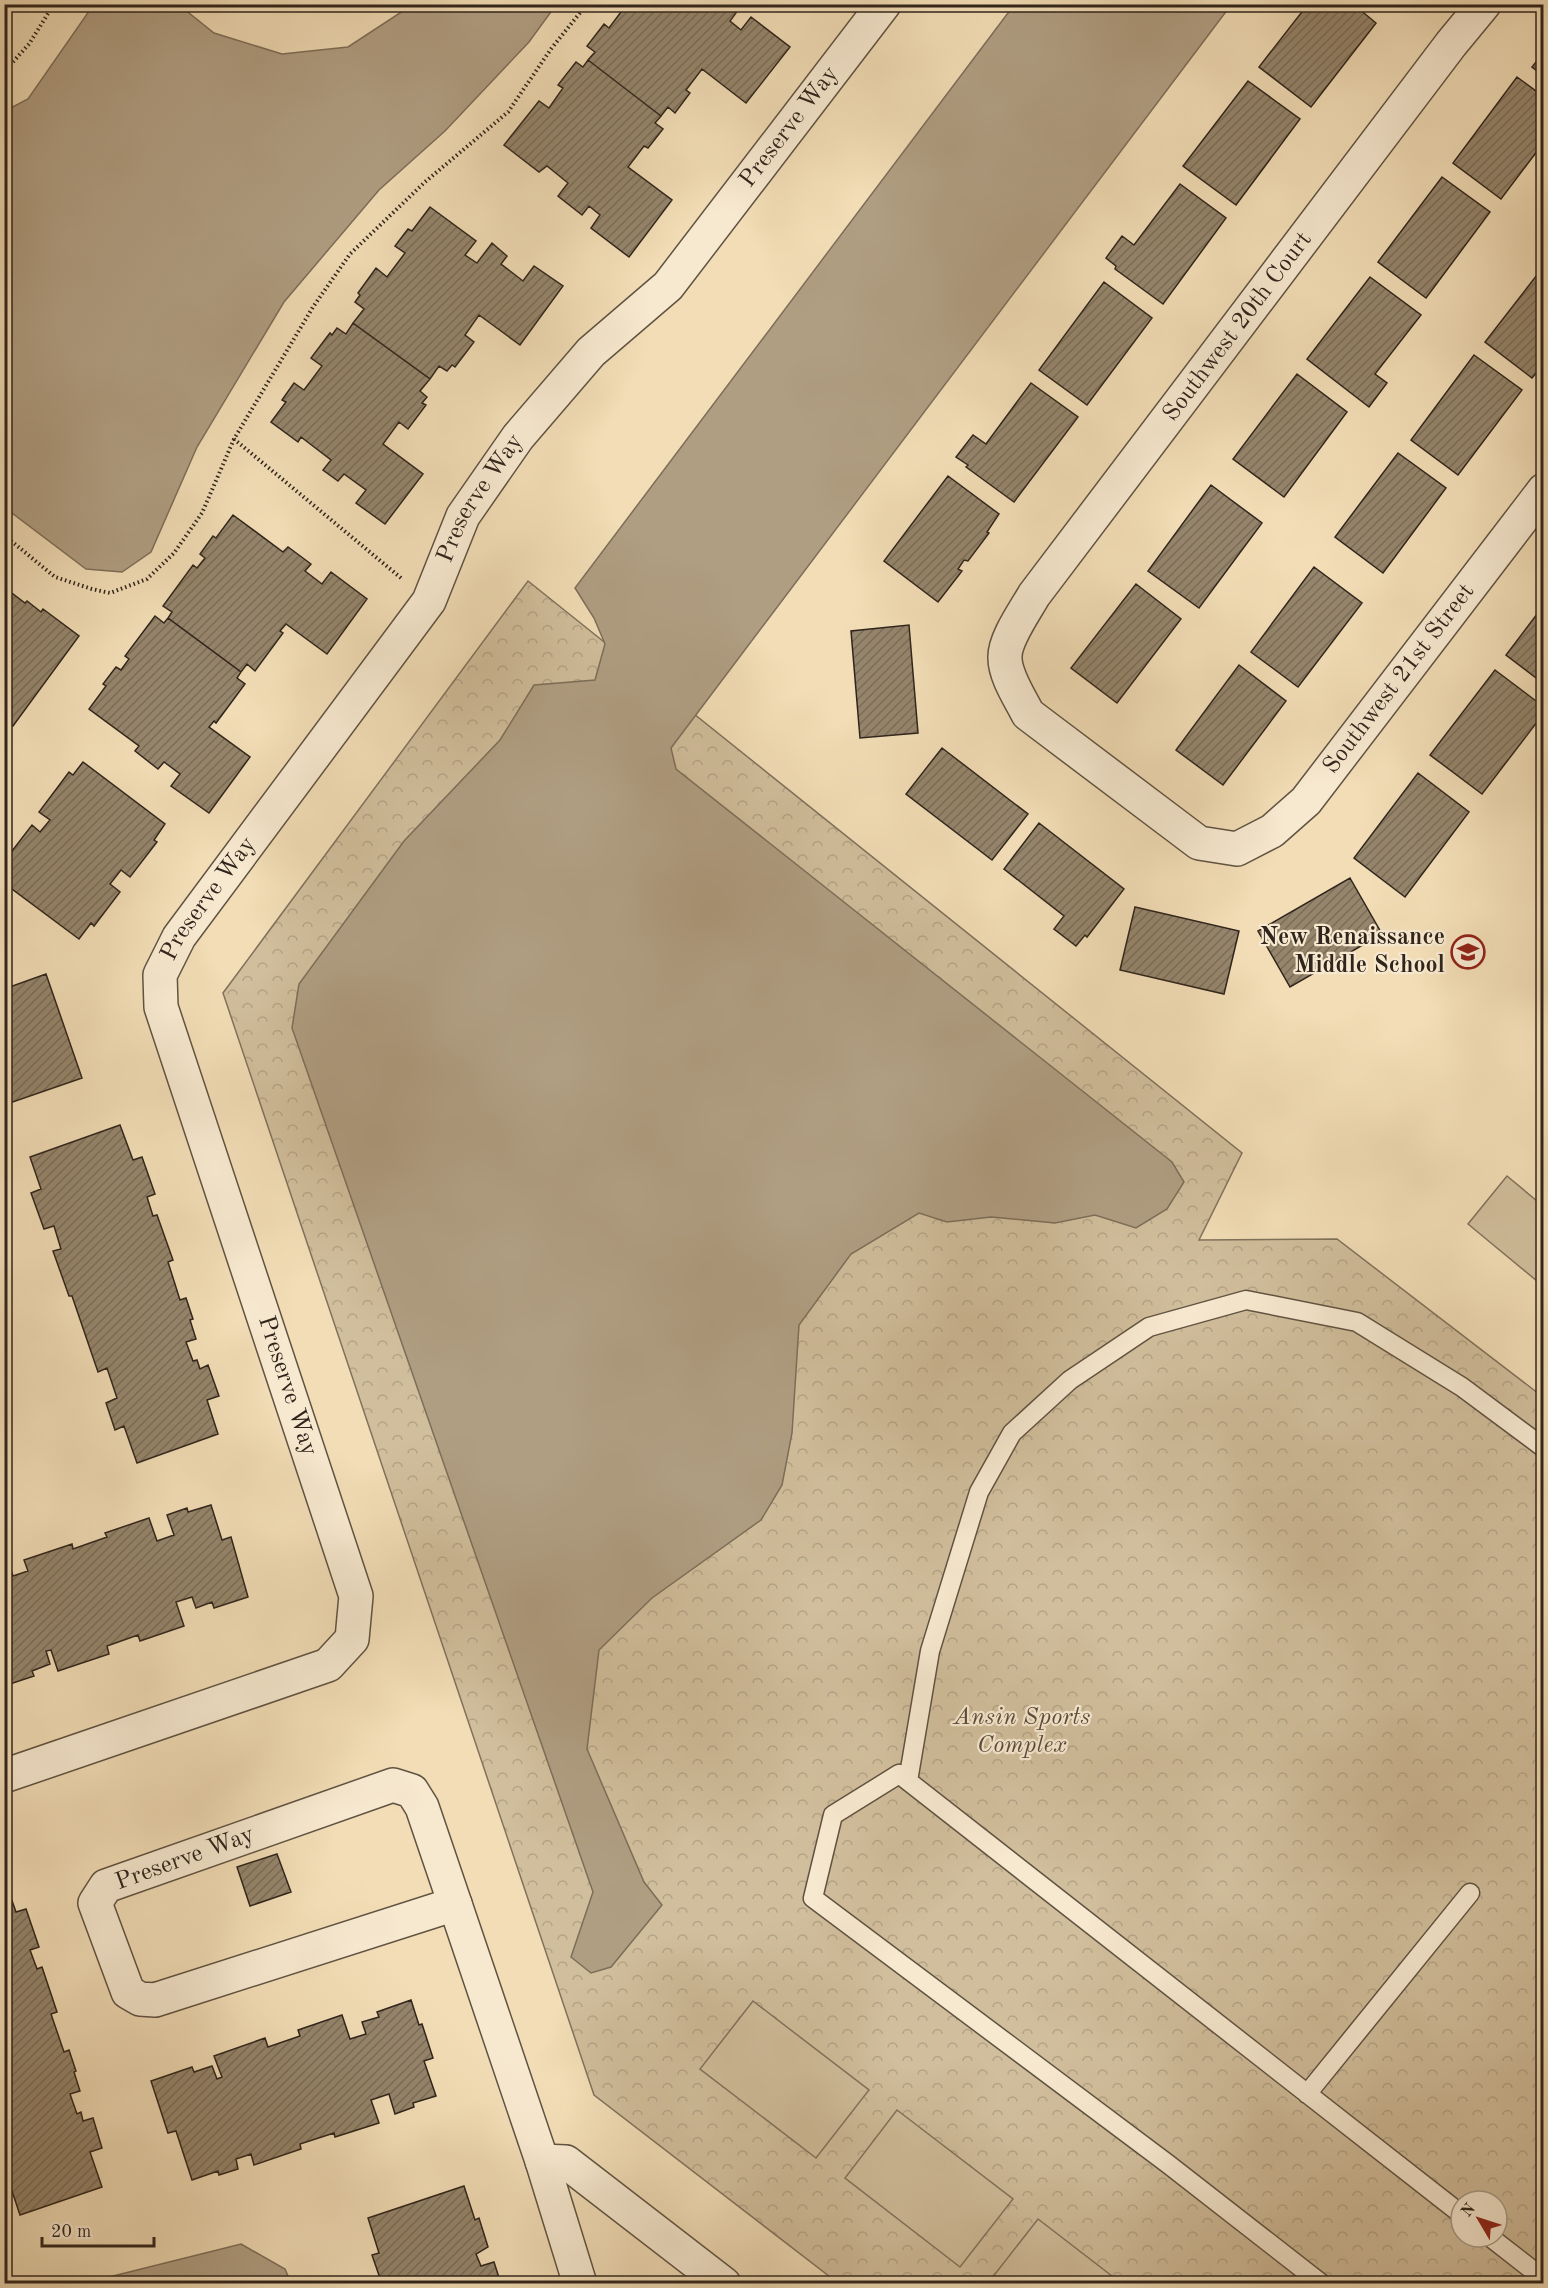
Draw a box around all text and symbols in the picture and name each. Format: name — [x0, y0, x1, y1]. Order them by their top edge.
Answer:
street label: Preserve Way — [736, 62, 844, 192]
street label: Southwest 20th Court — [1159, 228, 1317, 426]
street label: Preserve Way — [434, 430, 528, 566]
street label: Southwest 21st Street — [1319, 580, 1479, 779]
street label: Preserve Way — [157, 833, 261, 965]
place label: New Renaissance Middle School — [1260, 926, 1445, 978]
school or university icon: New Renaissance Middle School — [1450, 934, 1486, 970]
street label: Preserve Way — [253, 1313, 321, 1459]
park label: Ansin Sports Complex — [952, 1706, 1090, 1758]
street label: Preserve Way — [112, 1823, 258, 1895]
north arrow — [1449, 2189, 1509, 2249]
text: N — [1459, 2200, 1479, 2221]
scale bar — [42, 2210, 154, 2248]
text: 20 m — [51, 2223, 91, 2241]

